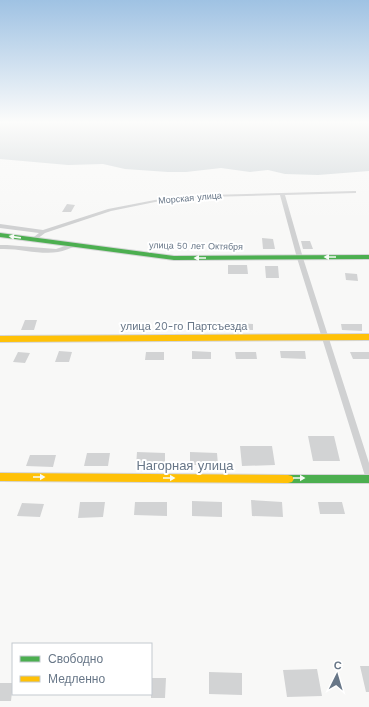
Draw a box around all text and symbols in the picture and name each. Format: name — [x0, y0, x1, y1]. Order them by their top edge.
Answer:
street label: Морская улица — [158, 190, 222, 206]
one-way arrow — [9, 234, 21, 240]
street label: улица 50 лет Октября — [149, 240, 243, 252]
one-way arrow — [323, 254, 336, 260]
one-way arrow — [193, 255, 206, 261]
street label: улица 20-го Партсъезда — [121, 320, 248, 333]
street label: Нагорная улица — [136, 458, 234, 473]
one-way arrow — [33, 474, 46, 480]
one-way arrow — [163, 475, 176, 481]
one-way arrow — [293, 475, 306, 481]
legend — [12, 643, 152, 695]
text: Свободно — [48, 652, 103, 666]
north arrow — [317, 655, 357, 695]
text: С — [333, 659, 342, 672]
text: Медленно — [48, 672, 105, 686]

